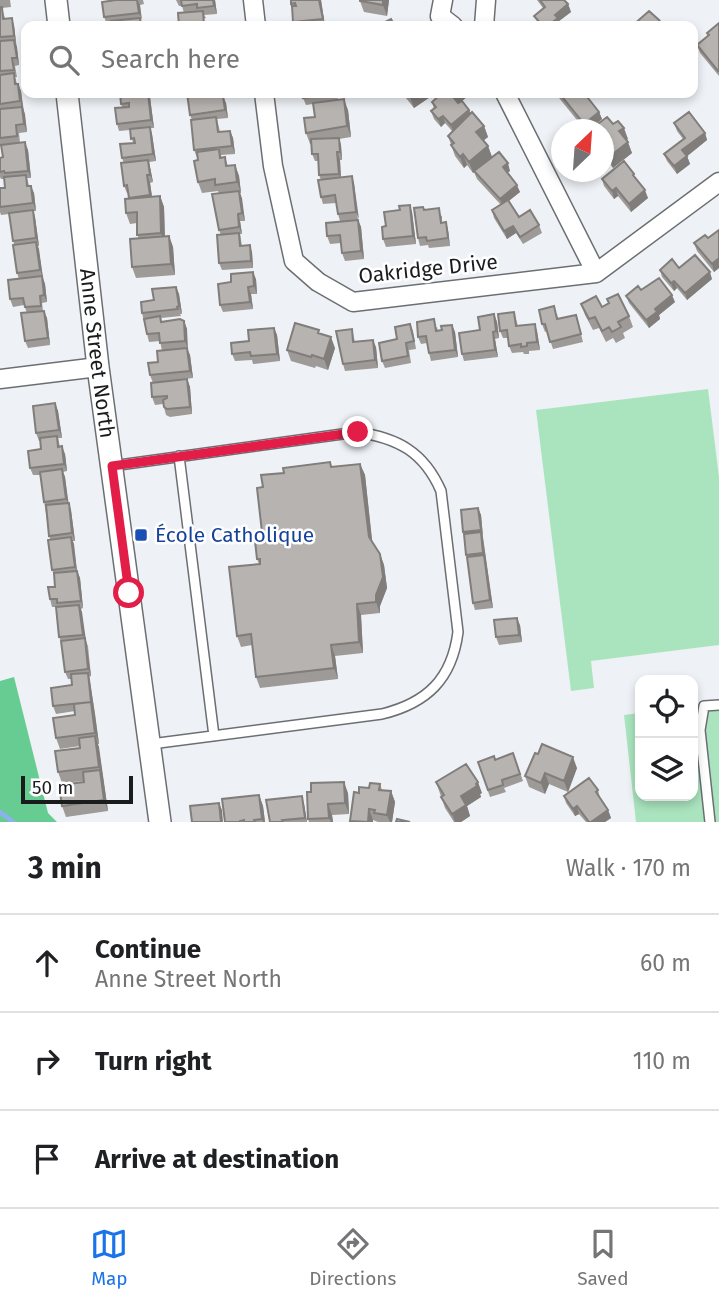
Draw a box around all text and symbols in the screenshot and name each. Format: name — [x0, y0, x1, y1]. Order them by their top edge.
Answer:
search box — [21, 21, 698, 98]
icon: search — [45, 41, 83, 79]
text: Search here — [101, 44, 240, 75]
north arrow — [551, 119, 614, 182]
street label: Oakridge Drive — [357, 249, 499, 289]
street label: Anne Street North — [74, 267, 121, 440]
route end — [342, 416, 373, 447]
place label: École Catholique — [155, 522, 314, 548]
marker: École Catholique — [133, 527, 149, 543]
route start — [113, 577, 144, 608]
map controls — [635, 675, 698, 801]
button: locate — [635, 675, 698, 738]
button: layers — [635, 738, 698, 801]
scale bar — [21, 773, 133, 805]
text: 50 m — [32, 776, 73, 799]
text: 3 min — [28, 850, 102, 886]
text: Walk · 170 m — [566, 854, 691, 882]
text: Continue — [95, 934, 201, 965]
icon: ahead — [28, 944, 66, 982]
text: 60 m — [640, 949, 691, 977]
text: Anne Street North — [95, 965, 282, 993]
icon: right — [28, 1042, 66, 1080]
text: Turn right — [95, 1046, 212, 1077]
text: 110 m — [633, 1047, 691, 1075]
icon: arrive — [28, 1140, 66, 1178]
text: Arrive at destination — [95, 1144, 339, 1175]
tab: Map — [90, 1225, 128, 1290]
tab: Directions — [309, 1225, 396, 1290]
tab: Saved — [577, 1225, 629, 1290]

